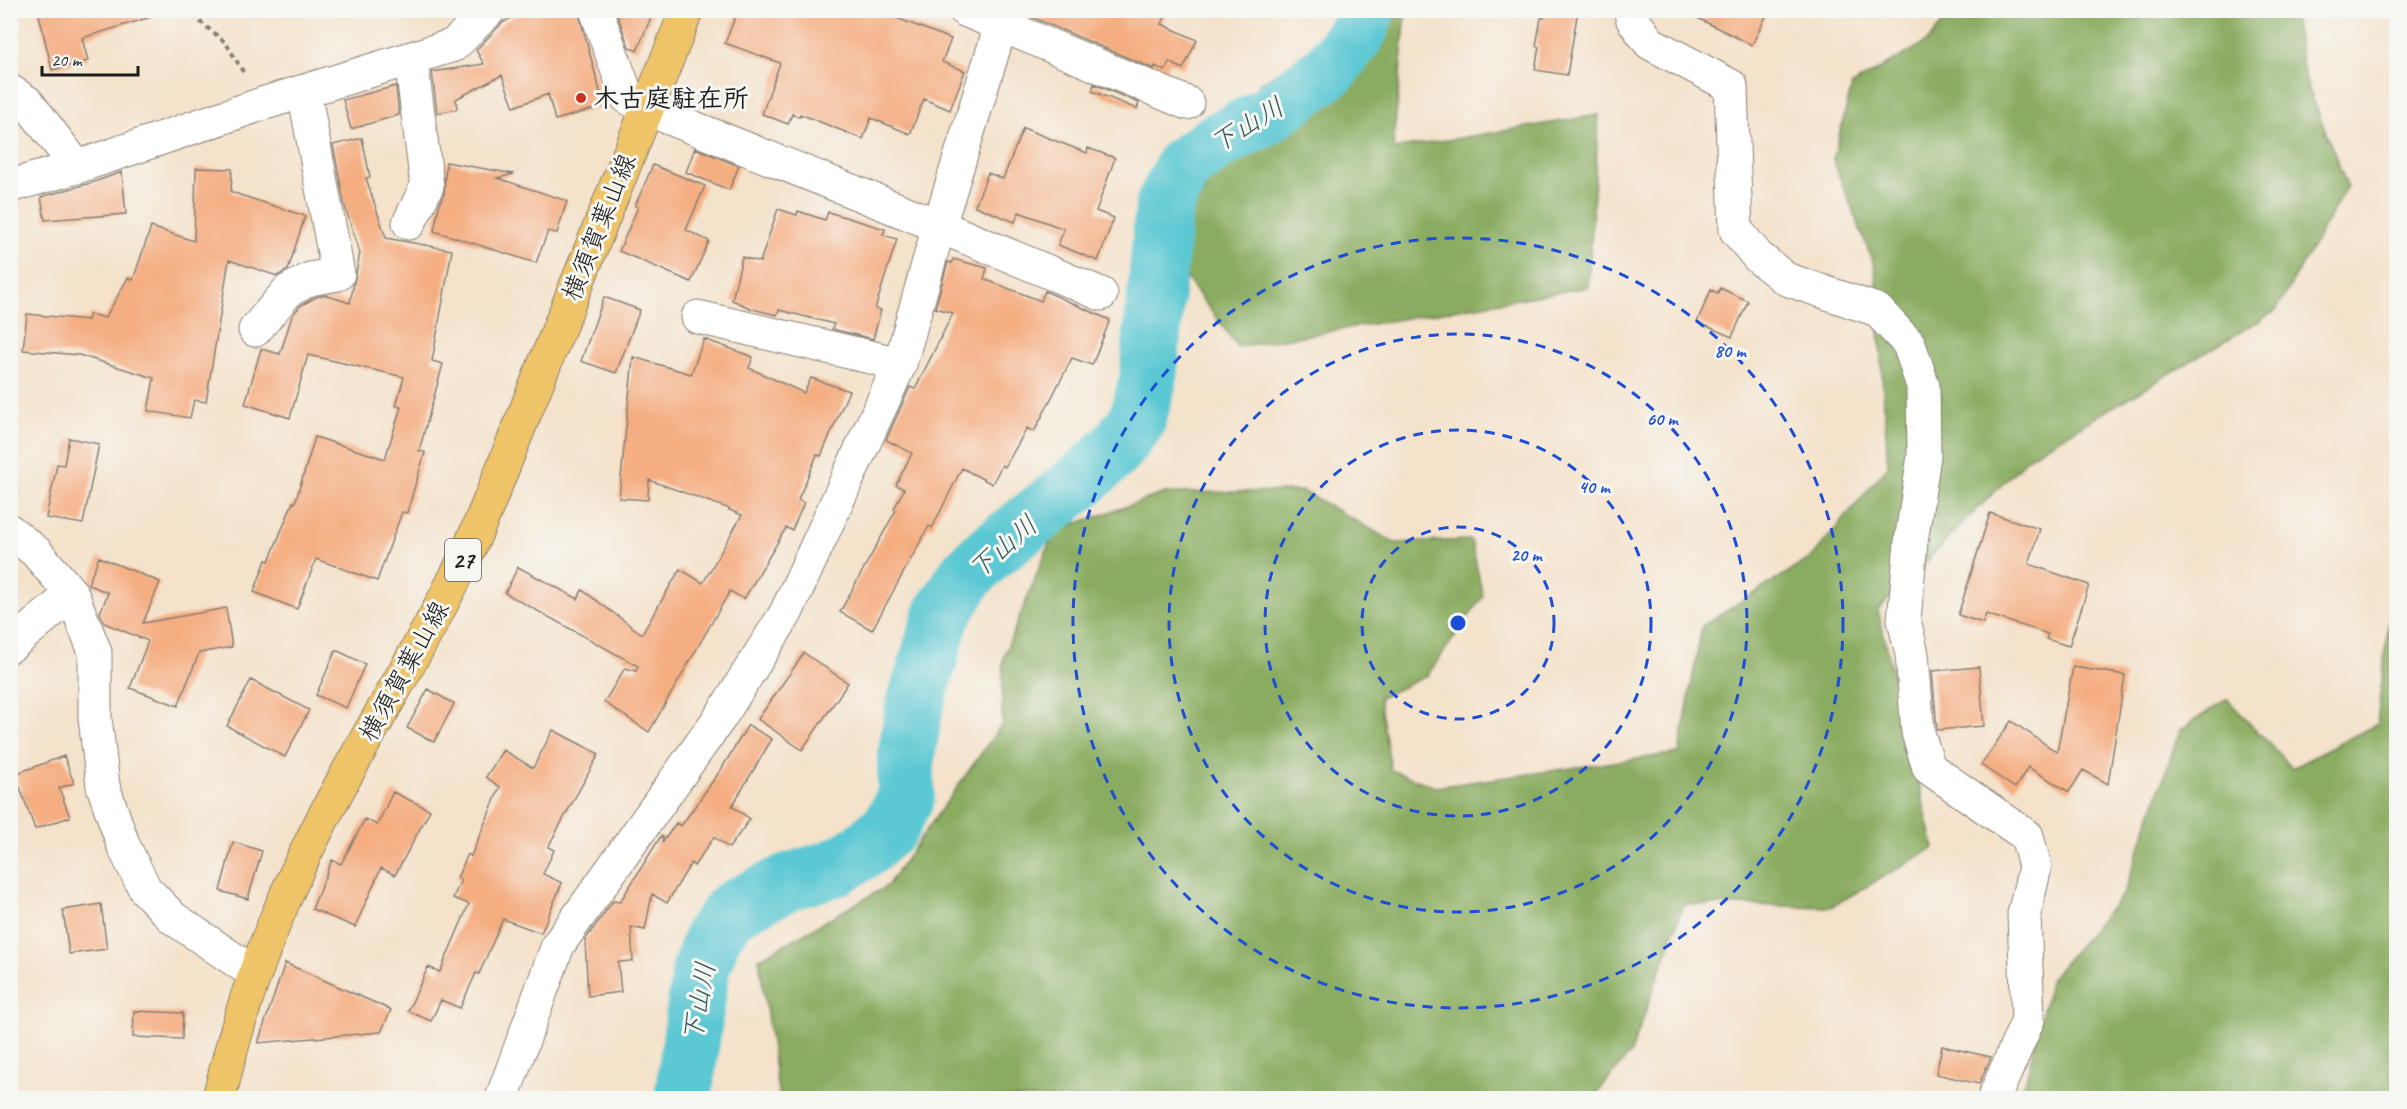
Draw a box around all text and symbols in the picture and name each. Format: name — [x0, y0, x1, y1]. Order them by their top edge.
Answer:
scale bar — [42, 39, 138, 77]
text: 20 m — [51, 49, 84, 71]
place label: 木古庭駐在所 — [593, 82, 749, 115]
water label: 下山川 — [1204, 90, 1290, 160]
marker: 木古庭駐在所 — [574, 91, 588, 105]
street label: 横須賀葉山線 — [554, 148, 644, 306]
text: 80 m — [1715, 340, 1747, 362]
text: 60 m — [1646, 408, 1679, 430]
text: 40 m — [1579, 476, 1611, 498]
water label: 下山川 — [961, 508, 1045, 586]
road number: 27 — [445, 539, 481, 581]
text: 20 m — [1511, 544, 1543, 566]
street label: 横須賀葉山線 — [352, 595, 456, 747]
centre of rings — [1448, 613, 1468, 633]
water label: 下山川 — [675, 959, 723, 1045]

